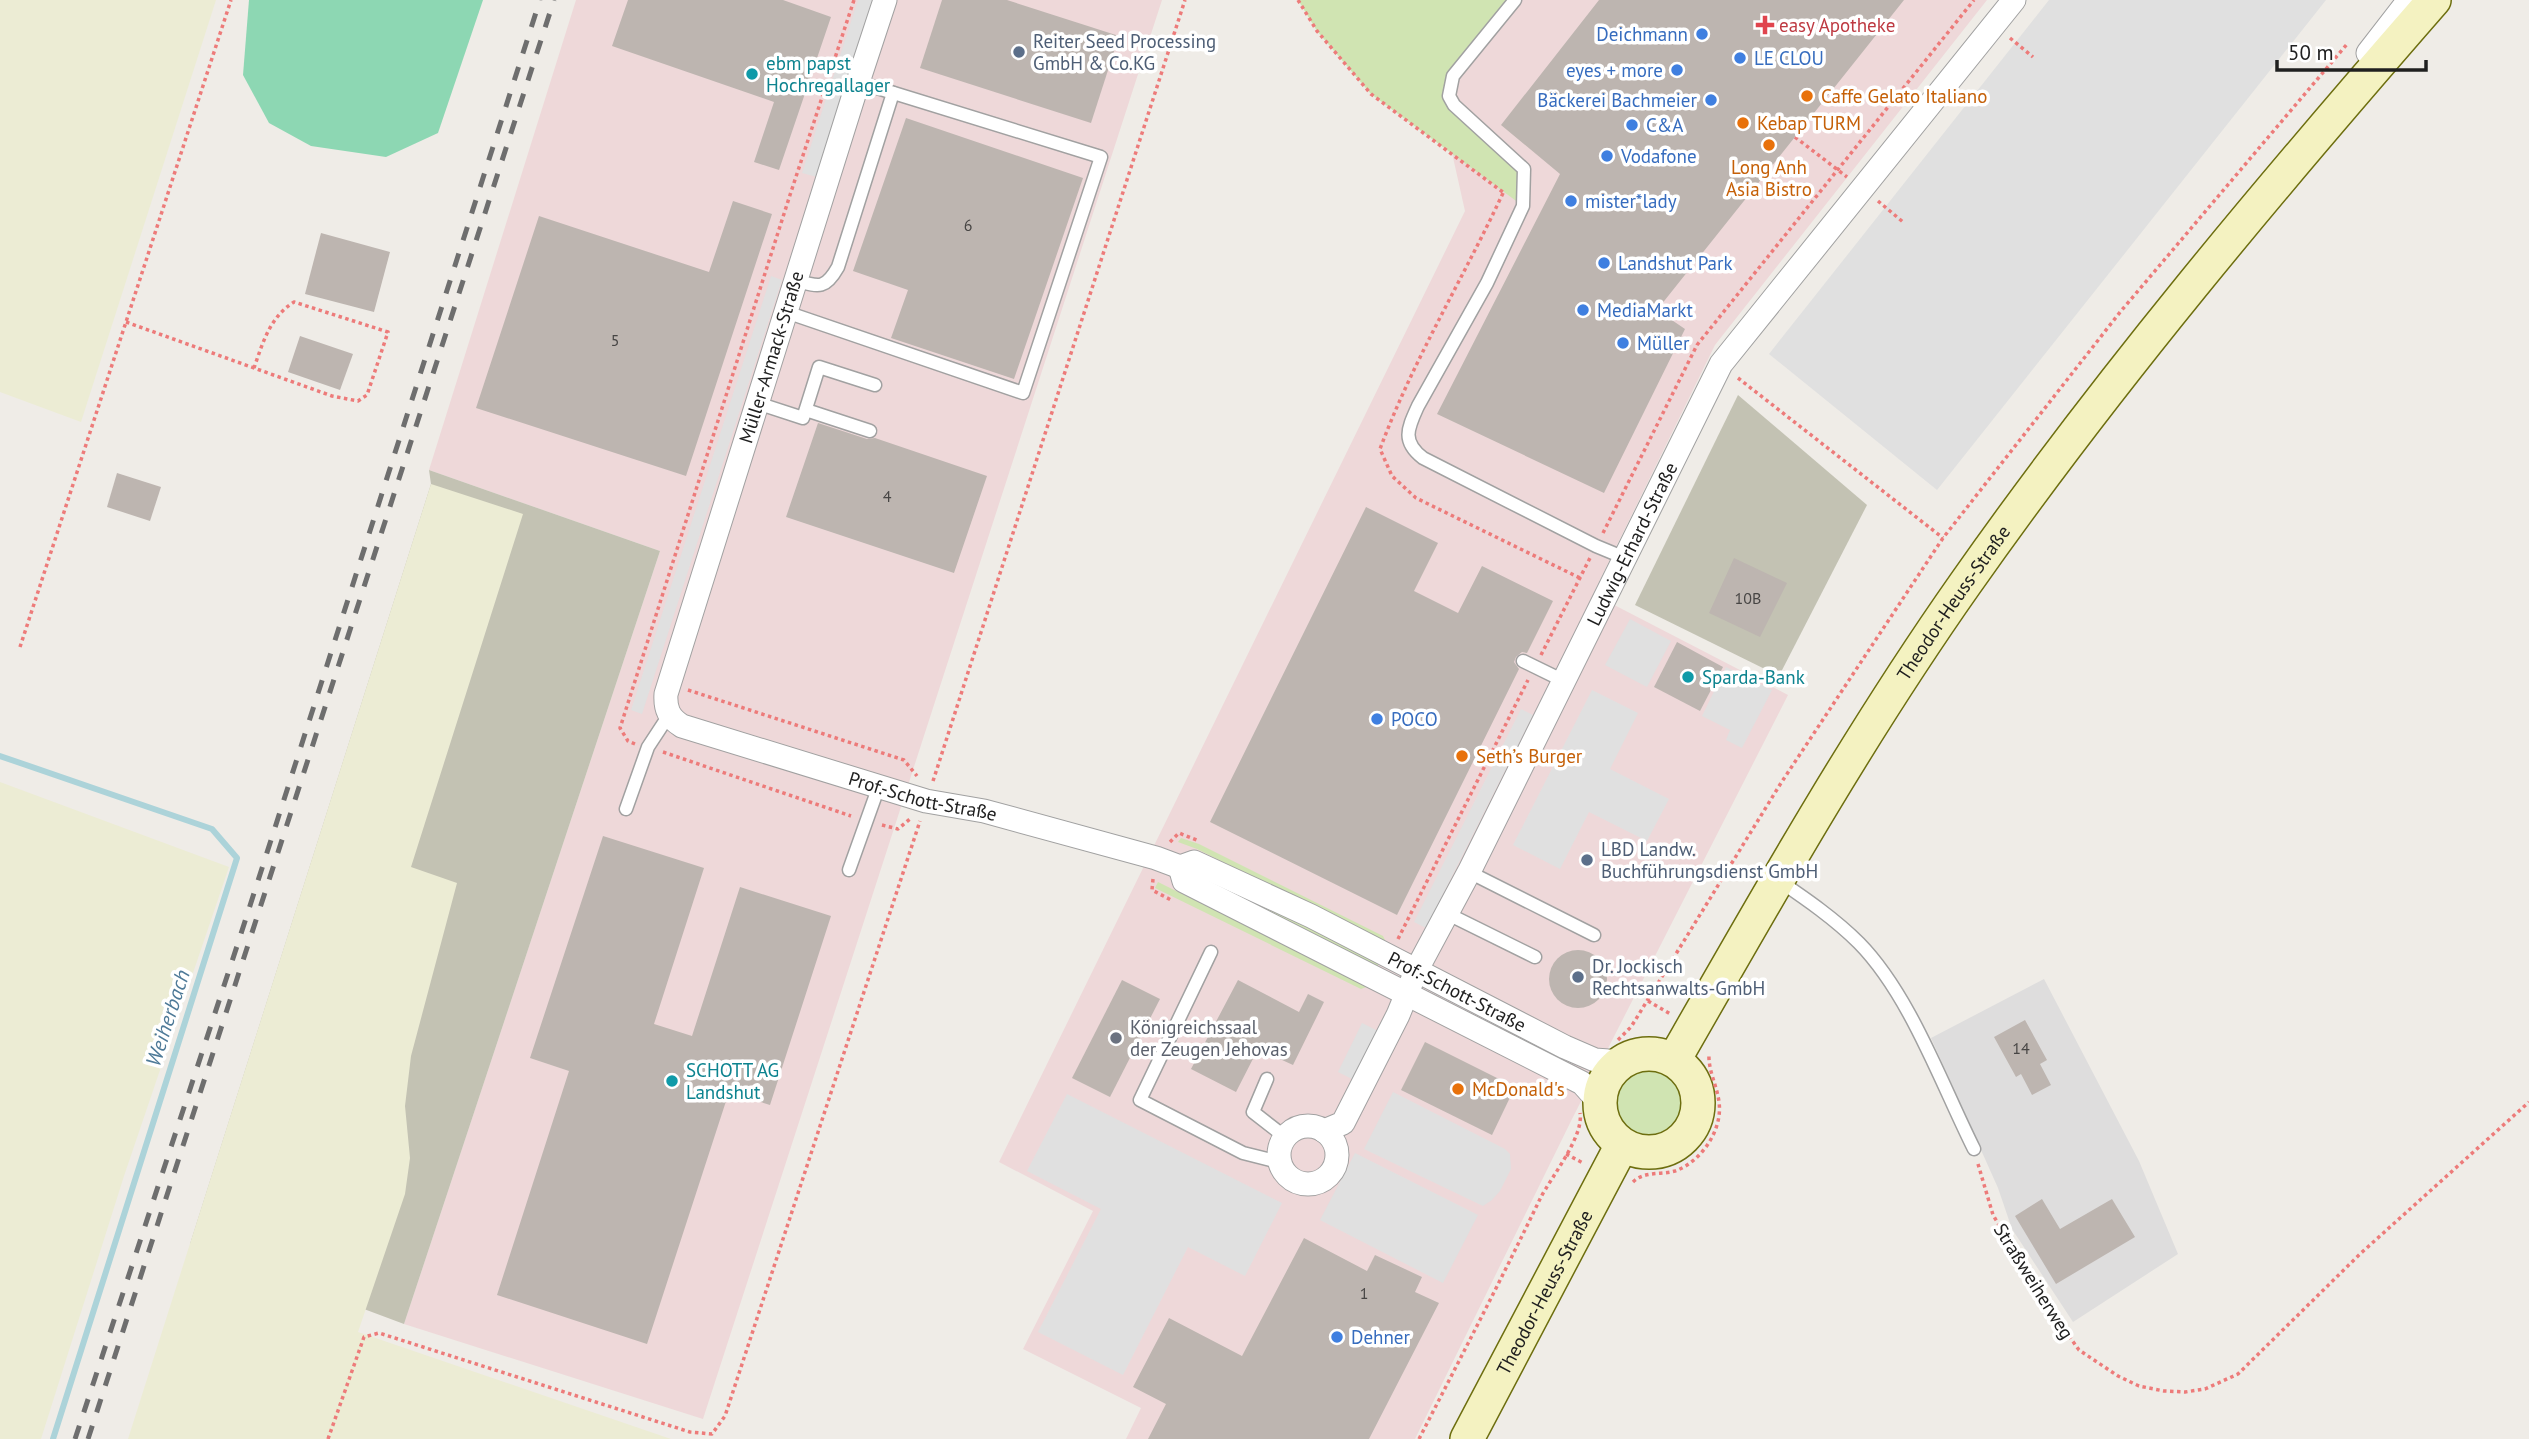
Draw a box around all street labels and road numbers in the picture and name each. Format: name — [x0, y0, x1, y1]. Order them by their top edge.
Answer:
street label: Müller-Armack-Straße — [733, 268, 809, 446]
street label: Ludwig-Erhard-Straße — [1581, 458, 1682, 630]
street label: Theodor-Heuss-Straße — [1891, 520, 2015, 685]
street label: Prof.-Schott-Straße — [846, 766, 1000, 826]
street label: Prof.-Schott-Straße — [1384, 946, 1530, 1037]
street label: Theodor-Heuss-Straße — [1491, 1206, 1598, 1379]
street label: Straßweiherweg — [1989, 1219, 2079, 1343]

